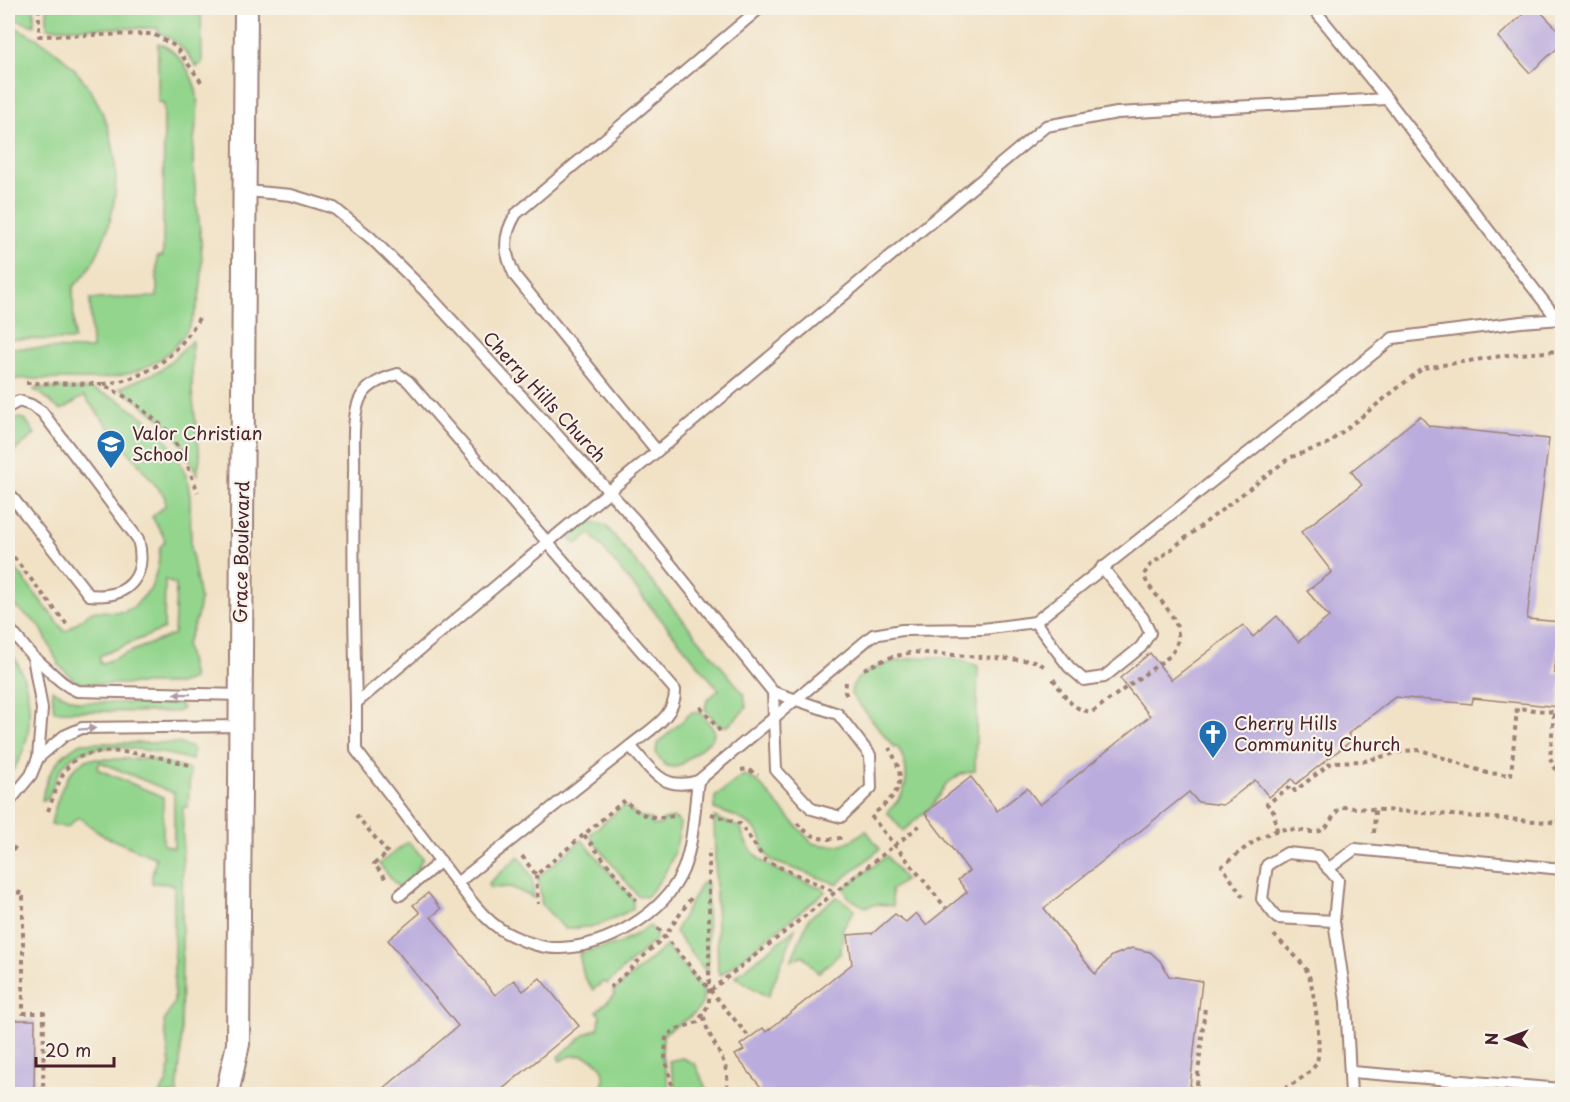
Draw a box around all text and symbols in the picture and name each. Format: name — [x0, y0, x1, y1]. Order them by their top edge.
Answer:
street label: Cherry Hills Church — [477, 324, 613, 468]
place label: Valor Christian School — [132, 419, 262, 467]
school or university icon: Valor Christian School — [95, 428, 127, 470]
street label: Grace Boulevard — [226, 481, 255, 623]
one-way arrow — [173, 689, 192, 699]
place label: Cherry Hills Community Church — [1234, 709, 1401, 757]
church icon: Cherry Hills Community Church — [1197, 718, 1229, 760]
one-way arrow — [77, 724, 96, 733]
north arrow — [1477, 1009, 1537, 1069]
scale bar — [36, 1030, 114, 1068]
text: N — [1479, 1033, 1503, 1045]
text: 20 m — [45, 1036, 91, 1063]

